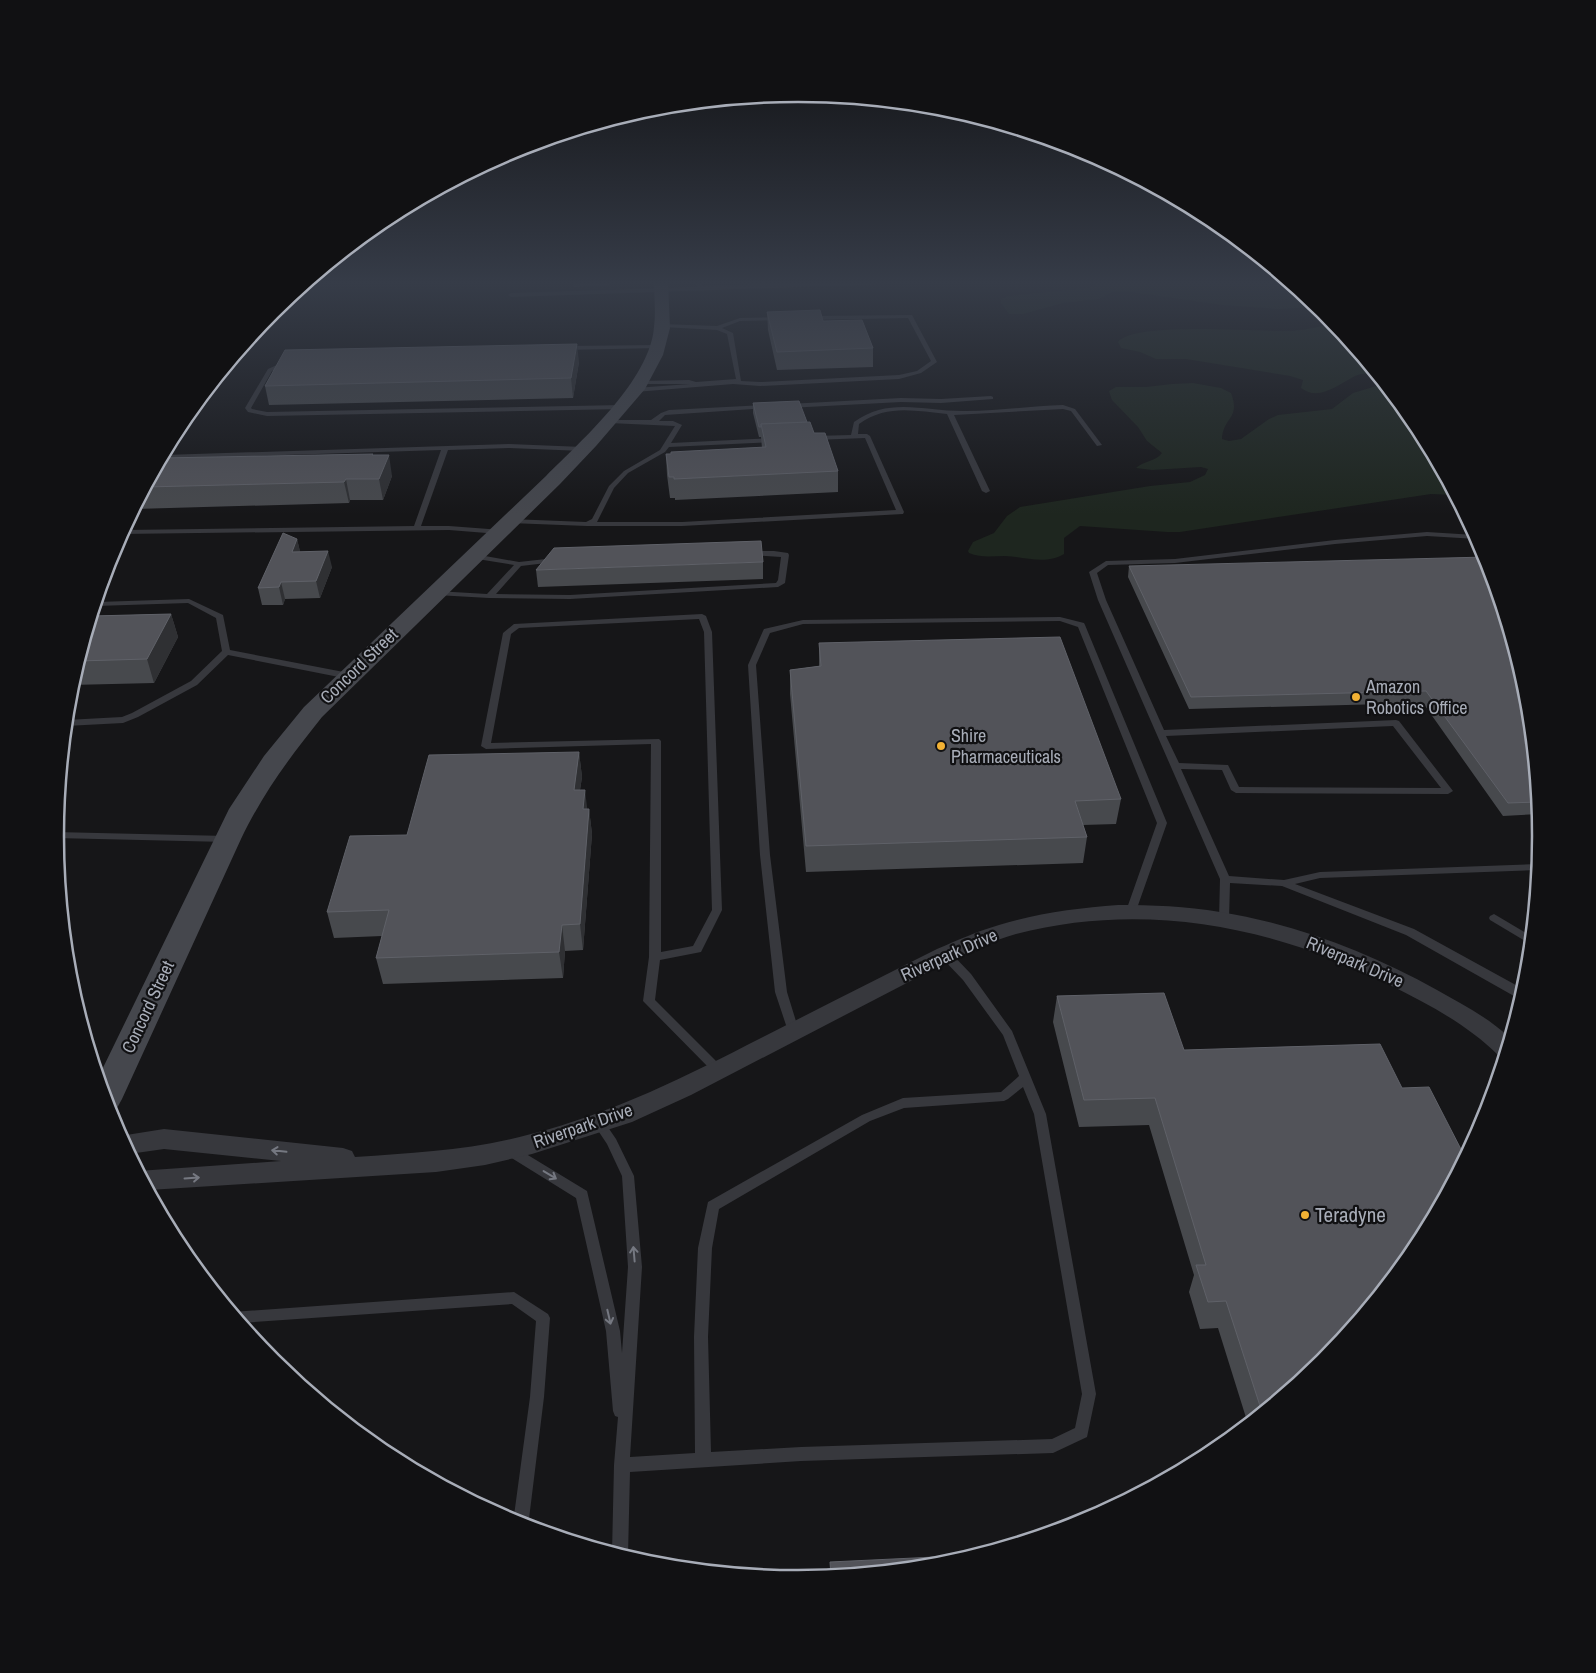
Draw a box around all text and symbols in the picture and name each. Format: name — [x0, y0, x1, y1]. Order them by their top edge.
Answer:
street label: Concord Street — [314, 622, 403, 709]
place label: Amazon Robotics Office — [1365, 674, 1467, 720]
marker: Amazon Robotics Office — [1350, 691, 1362, 703]
place label: Shire Pharmaceuticals — [951, 723, 1061, 769]
marker: Shire Pharmaceuticals — [935, 740, 947, 752]
street label: Riverpark Drive — [897, 922, 1001, 987]
street label: Riverpark Drive — [1303, 930, 1408, 993]
street label: Concord Street — [115, 957, 180, 1057]
street label: Riverpark Drive — [530, 1097, 636, 1154]
one-way arrow — [272, 1146, 288, 1156]
one-way arrow — [542, 1171, 556, 1181]
one-way arrow — [184, 1173, 200, 1182]
place label: Teradyne — [1315, 1200, 1386, 1229]
marker: Teradyne — [1299, 1209, 1311, 1221]
one-way arrow — [629, 1247, 639, 1263]
one-way arrow — [605, 1308, 614, 1324]

